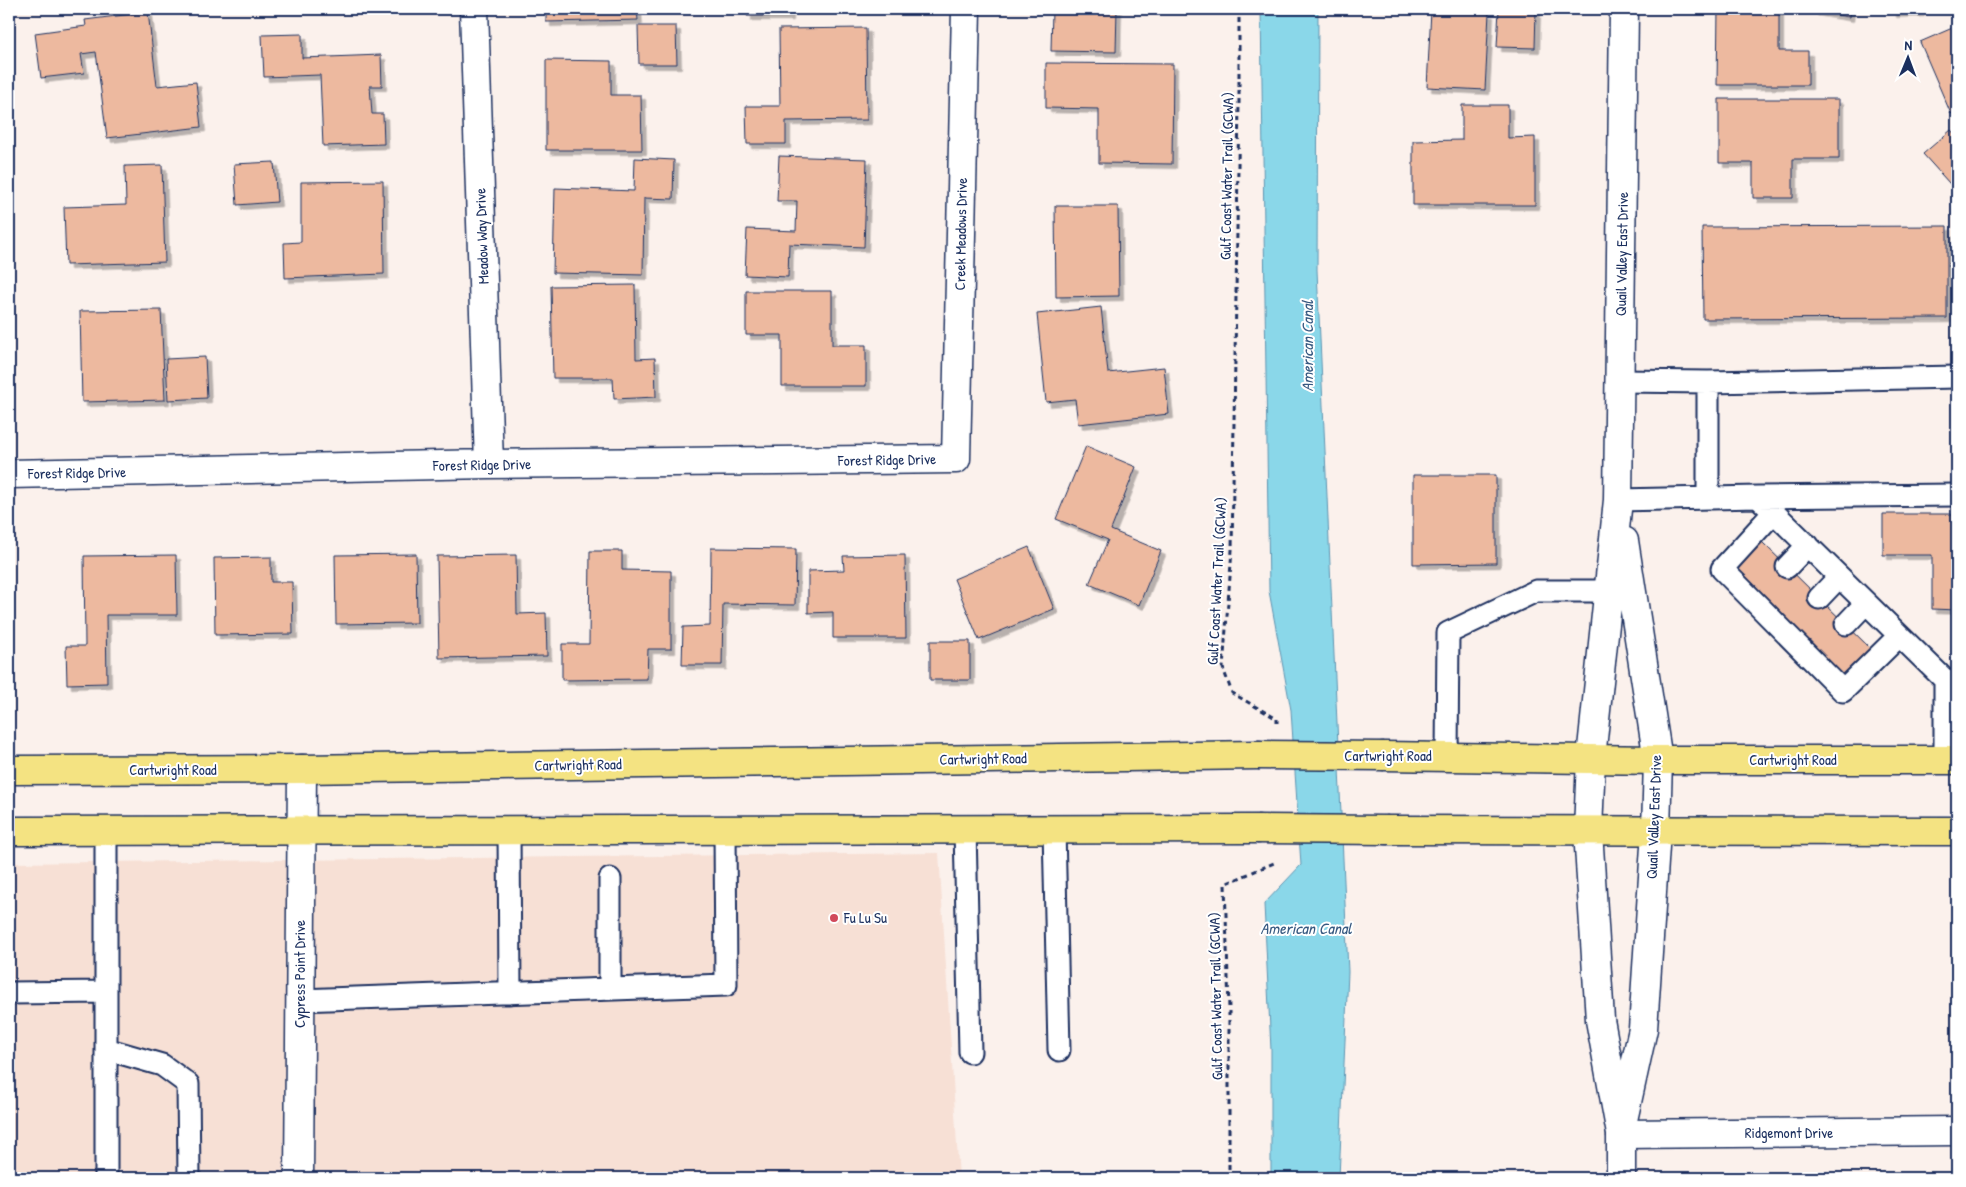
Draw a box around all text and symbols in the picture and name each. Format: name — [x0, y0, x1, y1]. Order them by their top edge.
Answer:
north arrow — [1884, 32, 1934, 82]
text: N — [1904, 35, 1913, 54]
street label: Gulf Coast Water Trail (GCWA) — [1215, 92, 1238, 260]
street label: Creek Meadows Drive — [949, 177, 972, 291]
street label: Meadow Way Drive — [469, 188, 494, 284]
street label: Quail Valley East Drive — [1610, 192, 1633, 316]
water label: American Canal — [1296, 300, 1318, 392]
street label: Forest Ridge Drive — [837, 448, 936, 471]
street label: Forest Ridge Drive — [432, 453, 531, 476]
street label: Forest Ridge Drive — [27, 461, 126, 484]
street label: Gulf Coast Water Trail (GCWA) — [1202, 497, 1231, 665]
street label: Cartwright Road — [1344, 745, 1432, 766]
street label: Cartwright Road — [939, 747, 1027, 770]
street label: Cartwright Road — [1749, 749, 1837, 770]
street label: Cartwright Road — [534, 753, 622, 776]
street label: Quail Valley East Drive — [1641, 755, 1666, 879]
street label: Cartwright Road — [129, 759, 217, 780]
place label: Fu Lu Su — [843, 907, 887, 928]
marker: Fu Lu Su — [828, 912, 840, 924]
street label: Gulf Coast Water Trail (GCWA) — [1204, 912, 1227, 1080]
water label: American Canal — [1261, 917, 1352, 939]
street label: Cypress Point Drive — [289, 920, 310, 1028]
street label: Ridgemont Drive — [1745, 1122, 1833, 1143]

